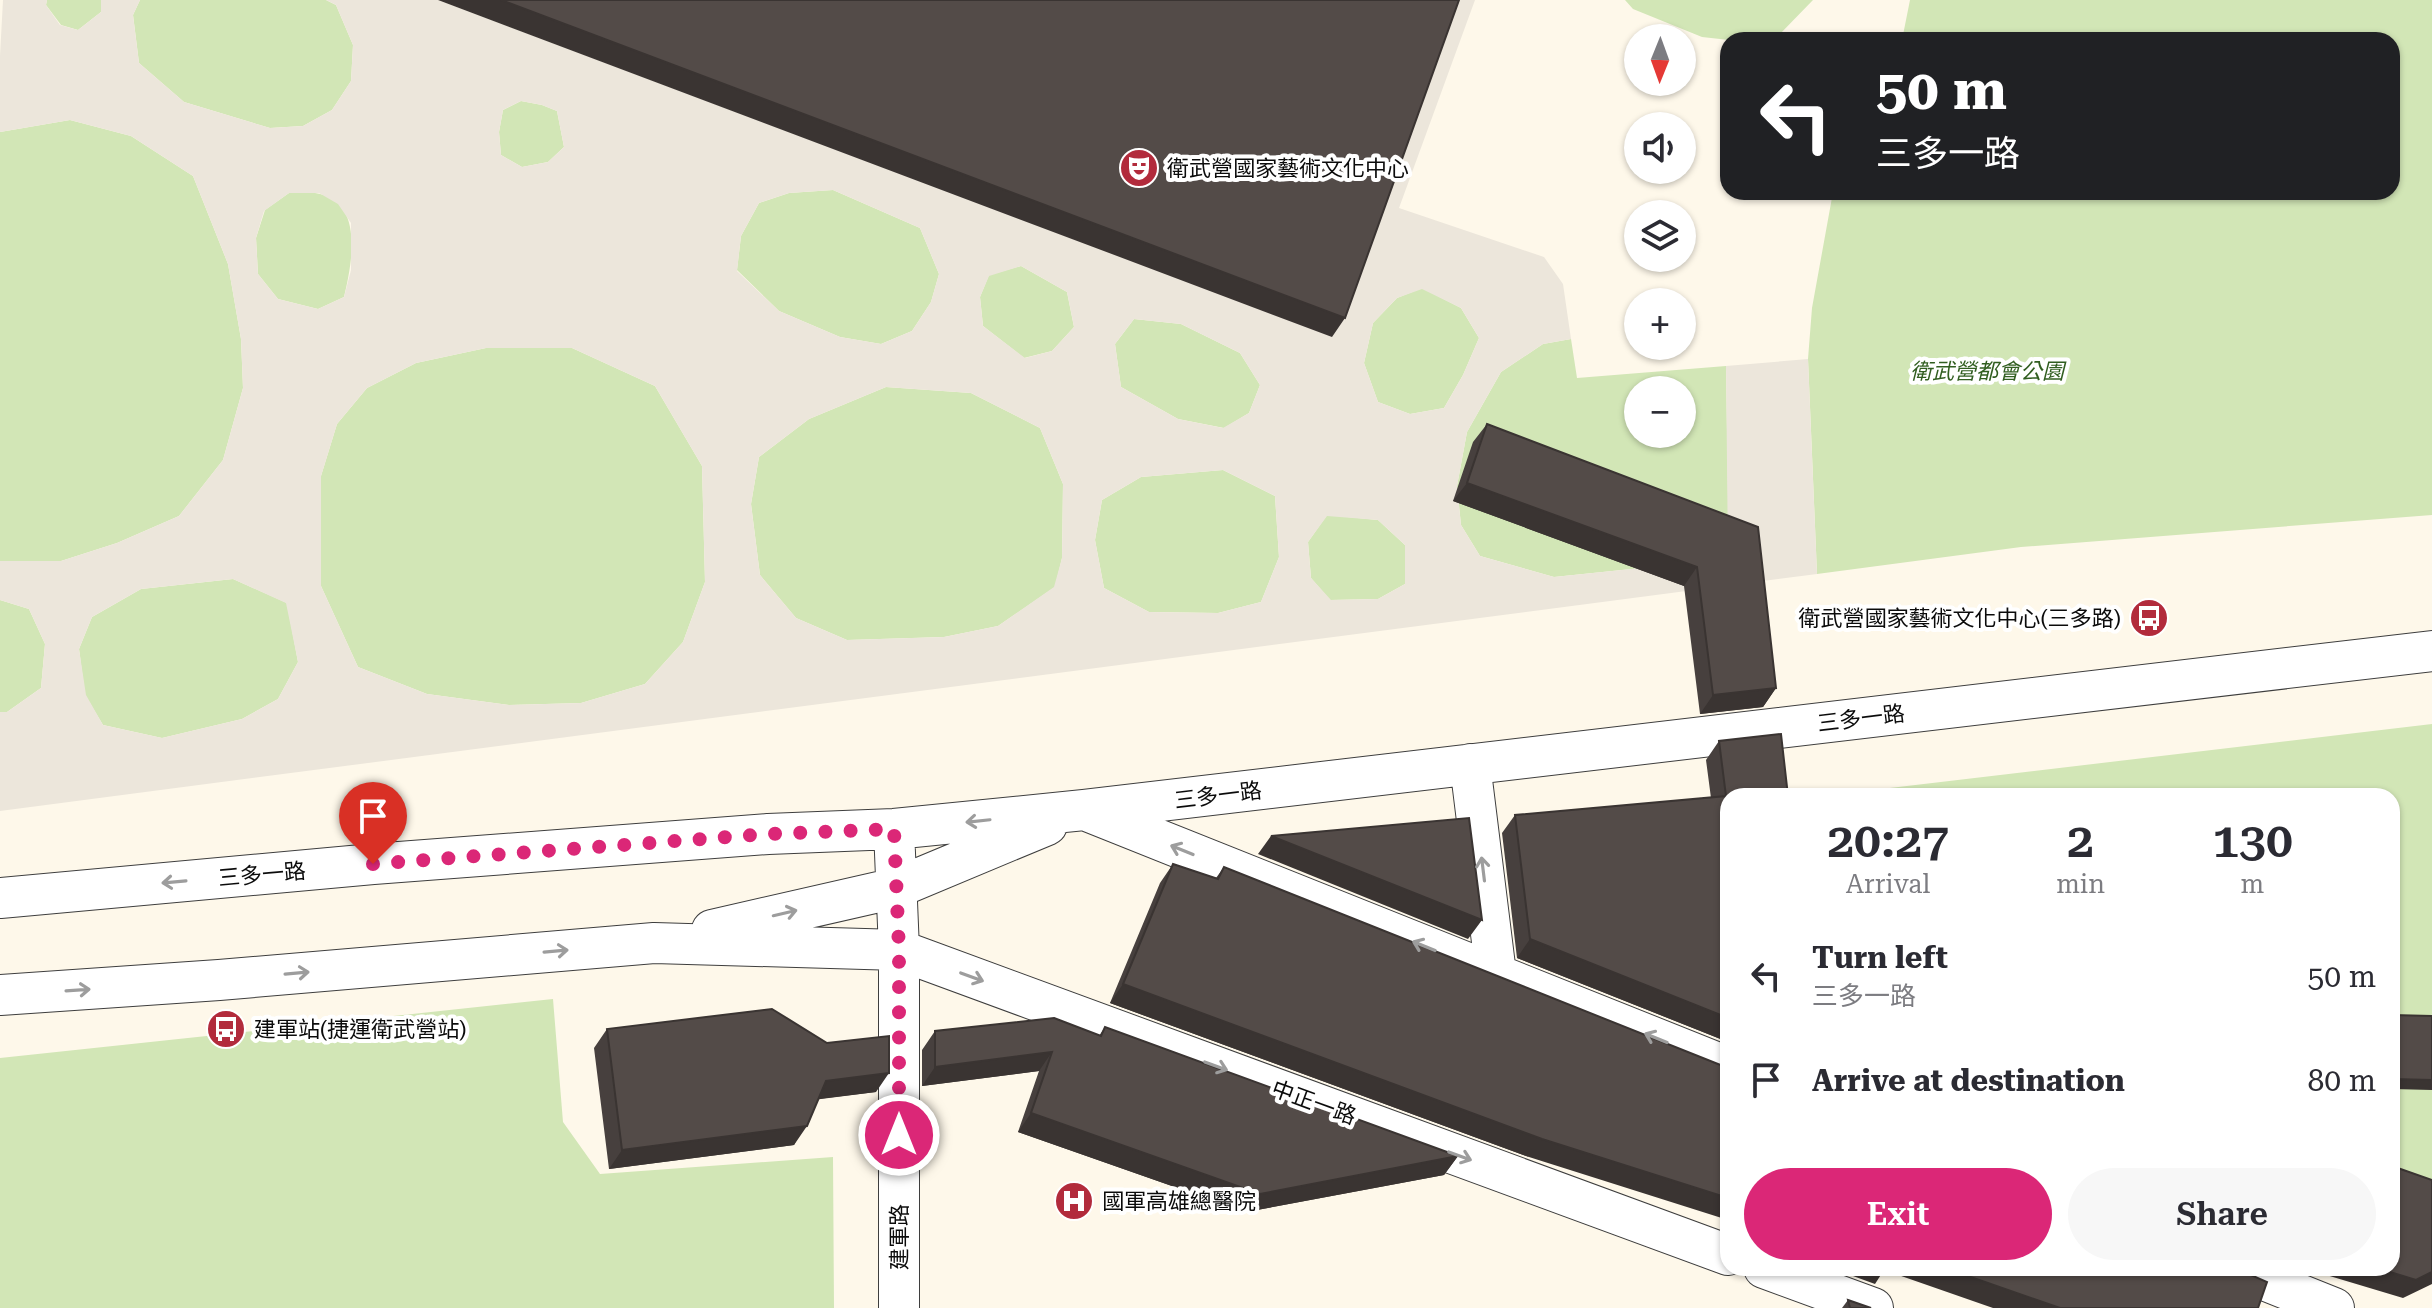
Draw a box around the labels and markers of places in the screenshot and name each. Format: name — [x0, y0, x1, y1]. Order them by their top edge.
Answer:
theatre icon: 衛武營國家藝術文化中心 — [1118, 147, 1160, 189]
place label: 衛武營國家藝術文化中心 — [1167, 156, 1409, 181]
bus stop icon: 衛武營國家藝術文化中心(三多路) — [2128, 597, 2170, 639]
place label: 衛武營國家藝術文化中心(三多路) — [1799, 606, 2121, 631]
pin — [339, 782, 407, 864]
bus stop icon: 建軍站(捷運衛武營站) — [205, 1008, 247, 1050]
place label: 建軍站(捷運衛武營站) — [254, 1017, 466, 1042]
hospital icon: 國軍高雄總醫院 — [1053, 1180, 1095, 1222]
place label: 國軍高雄總醫院 — [1102, 1189, 1256, 1214]

